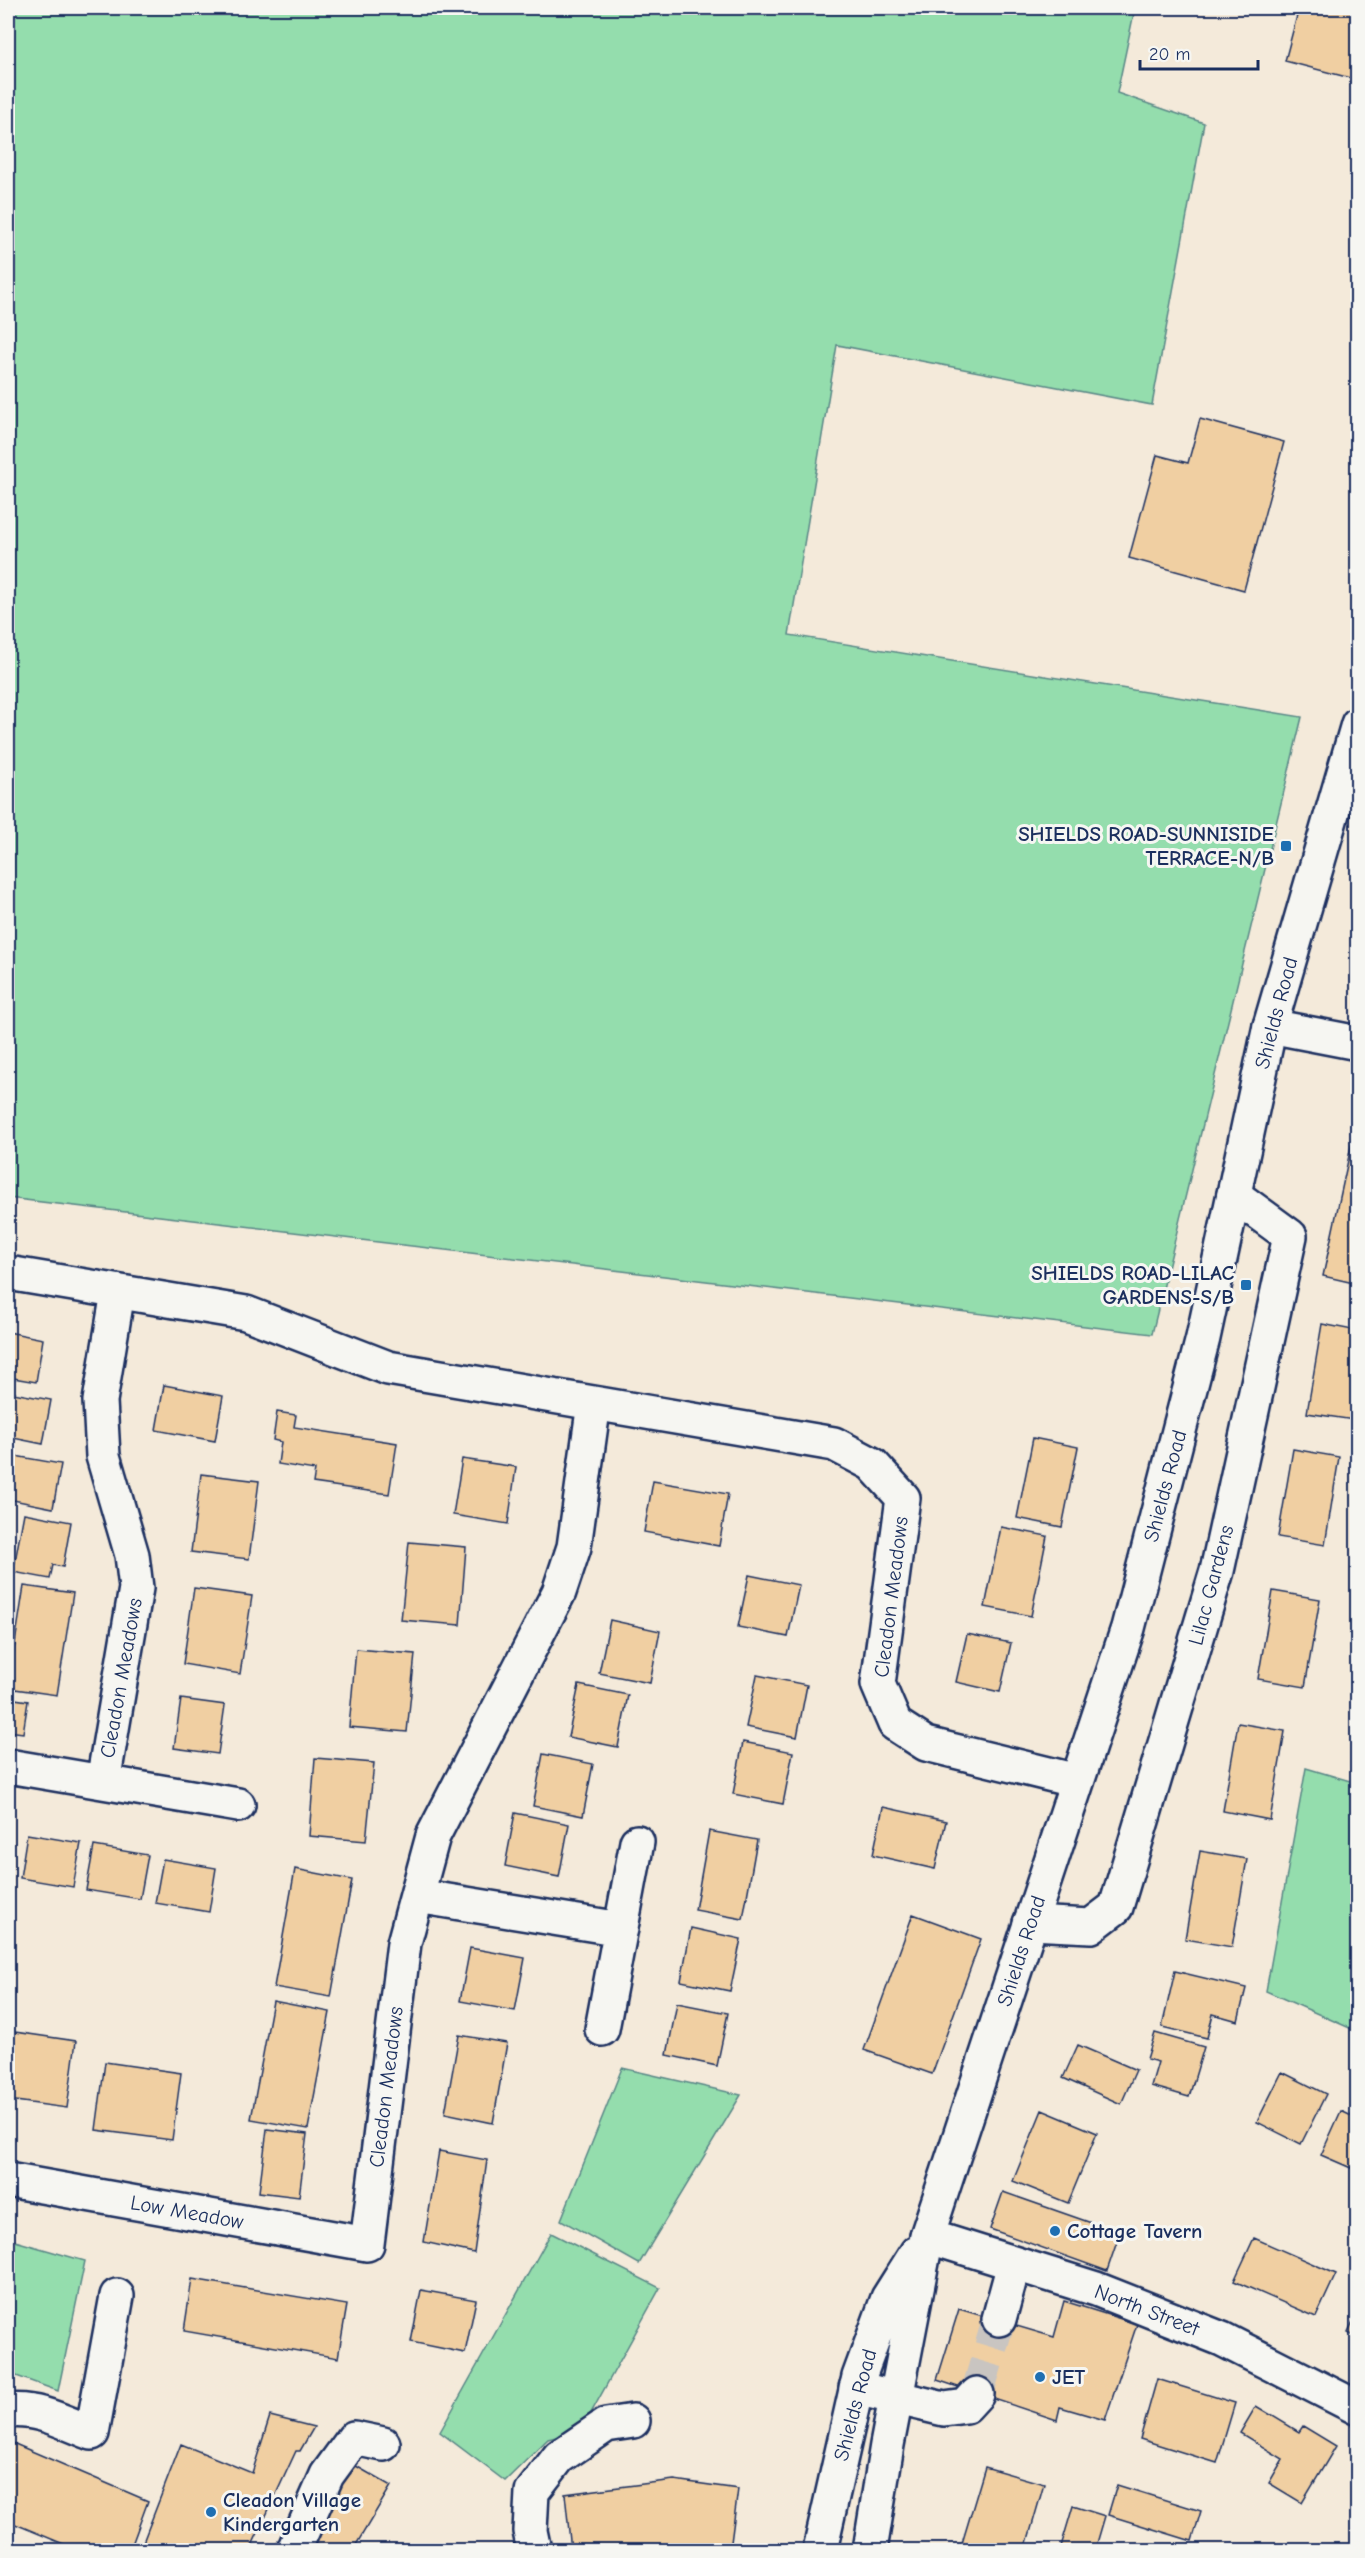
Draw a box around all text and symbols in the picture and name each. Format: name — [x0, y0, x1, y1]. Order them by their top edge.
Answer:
scale bar — [1140, 33, 1258, 71]
text: 20 m — [1149, 44, 1190, 65]
place label: SHIELDS ROAD-SUNNISIDE TERRACE-N/B — [1018, 822, 1275, 870]
marker: SHIELDS ROAD-SUNNISIDE TERRACE-N/B — [1279, 839, 1293, 853]
street label: Shields Road — [1250, 954, 1302, 1072]
place label: SHIELDS ROAD-LILAC GARDENS-S/B — [1031, 1261, 1234, 1309]
marker: SHIELDS ROAD-LILAC GARDENS-S/B — [1239, 1278, 1253, 1292]
street label: Shields Road — [1139, 1427, 1191, 1545]
street label: Cleadon Meadows — [869, 1515, 913, 1679]
street label: Lilac Gardens — [1183, 1522, 1239, 1648]
street label: Cleadon Meadows — [95, 1596, 147, 1760]
street label: Shields Road — [992, 1893, 1050, 2009]
street label: Cleadon Meadows — [364, 2005, 408, 2169]
street label: Low Meadow — [129, 2190, 246, 2234]
place label: Cottage Tavern — [1067, 2219, 1202, 2243]
marker: Cottage Tavern — [1048, 2224, 1062, 2238]
street label: North Street — [1091, 2279, 1204, 2341]
street label: Shields Road — [829, 2346, 881, 2464]
place label: JET — [1052, 2365, 1085, 2389]
marker: JET — [1033, 2370, 1047, 2384]
place label: Cleadon Village Kindergarten — [223, 2488, 361, 2536]
marker: Cleadon Village Kindergarten — [204, 2505, 218, 2519]

